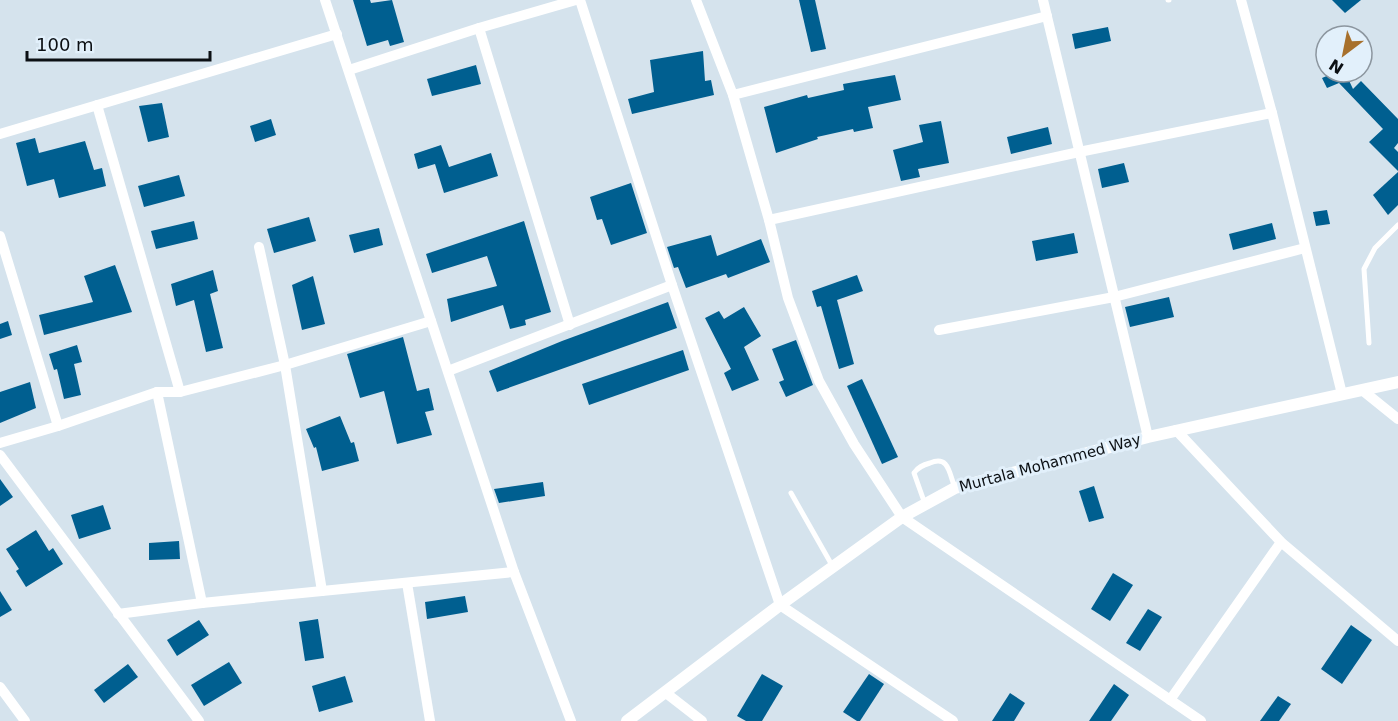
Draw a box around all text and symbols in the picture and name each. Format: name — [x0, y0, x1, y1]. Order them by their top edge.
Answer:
scale bar — [27, 24, 210, 62]
north arrow — [1314, 24, 1374, 84]
text: 100 m — [36, 34, 94, 55]
text: N — [1326, 55, 1347, 78]
street label: Murtala Mohammed Way — [957, 430, 1143, 496]

